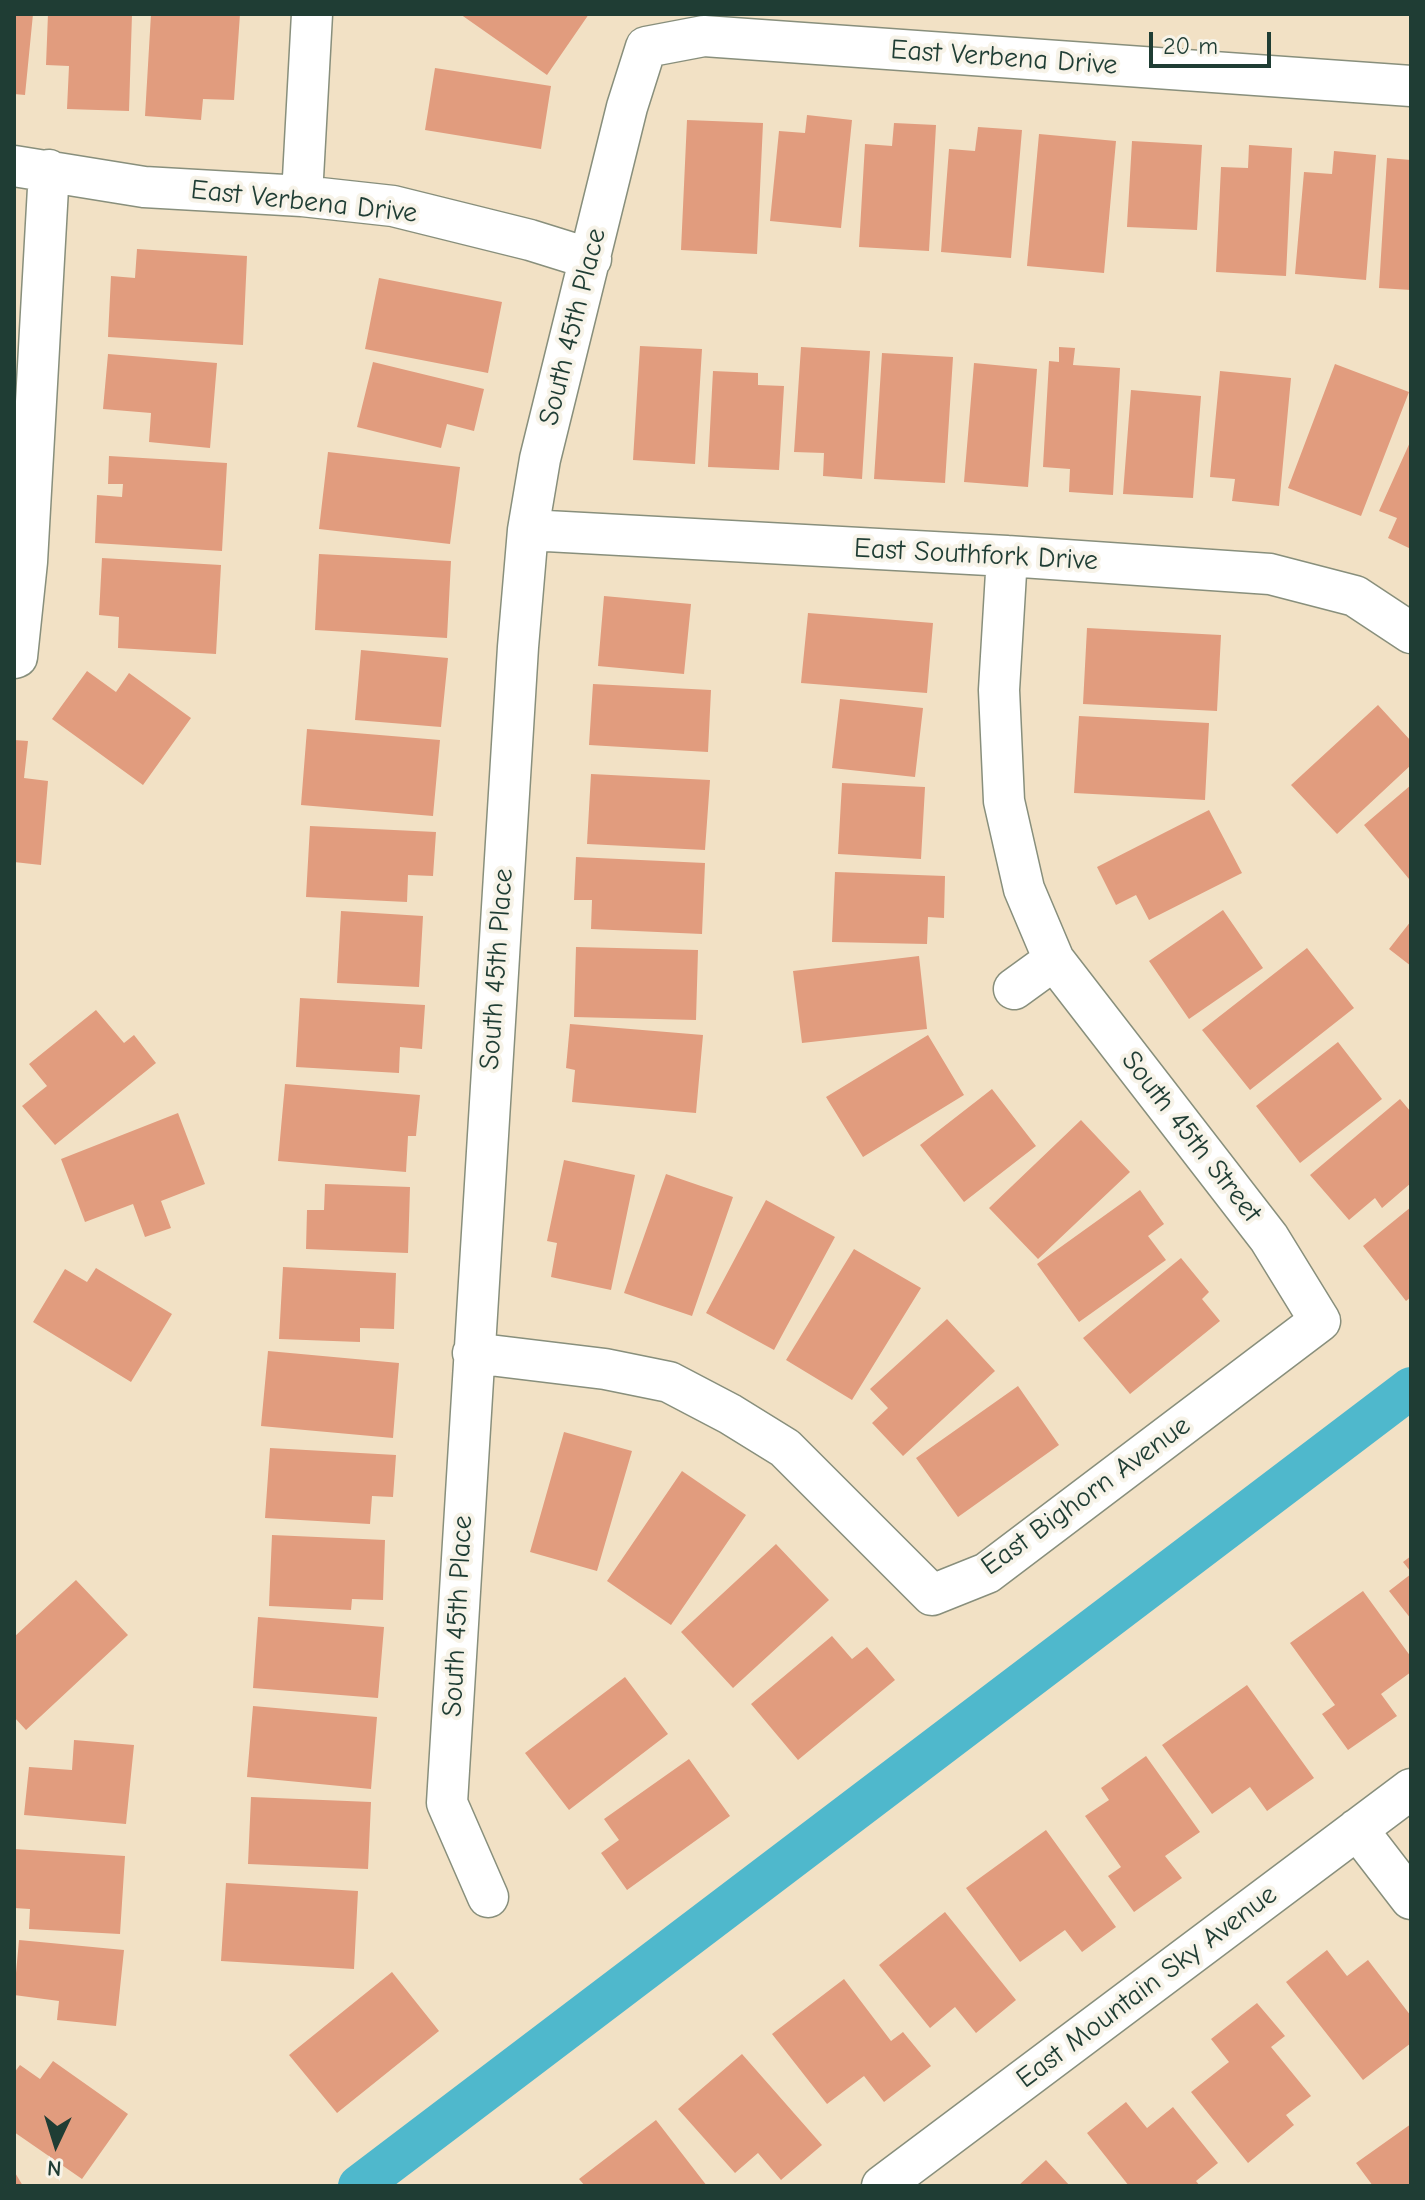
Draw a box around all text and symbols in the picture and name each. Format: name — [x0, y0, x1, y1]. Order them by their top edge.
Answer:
scale bar — [1153, 16, 1275, 66]
text: 20 m — [1163, 32, 1218, 60]
street label: East Verbena Drive — [889, 33, 1119, 83]
street label: East Verbena Drive — [189, 173, 419, 231]
street label: South 45th Place — [532, 225, 614, 429]
street label: East Southfork Drive — [853, 532, 1099, 578]
street label: South 45th Place — [473, 867, 521, 1071]
street label: South 45th Street — [1114, 1045, 1268, 1229]
street label: East Bighorn Avenue — [975, 1409, 1197, 1583]
street label: South 45th Place — [436, 1514, 480, 1718]
street label: East Mountain Sky Avenue — [1010, 1878, 1284, 2096]
north arrow — [16, 2104, 96, 2184]
text: N — [46, 2154, 62, 2181]

